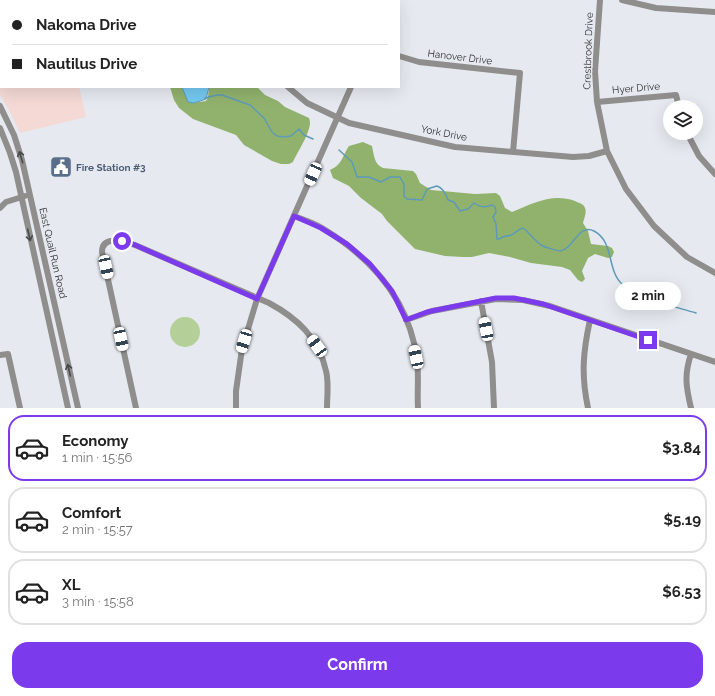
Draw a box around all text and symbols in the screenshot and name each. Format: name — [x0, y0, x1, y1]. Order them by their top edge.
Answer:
street label: Crestbrook Drive — [581, 12, 595, 90]
text: Nakoma Drive — [36, 16, 137, 34]
street label: Hanover Drive — [427, 48, 493, 66]
text: Nautilus Drive — [36, 55, 137, 73]
street label: Hyer Drive — [612, 80, 661, 96]
map controls — [663, 100, 703, 140]
button: layers — [663, 100, 703, 140]
street label: York Drive — [420, 123, 468, 143]
one-way arrow — [17, 150, 24, 163]
public building icon: Fire Station #3 — [48, 154, 74, 180]
car — [303, 161, 323, 187]
place label: Fire Station #3 — [76, 162, 146, 173]
street label: East Quail Run Road — [37, 206, 69, 300]
one-way arrow — [26, 228, 34, 241]
route start — [113, 232, 131, 250]
car — [98, 254, 114, 280]
callout: 2 min — [615, 282, 681, 310]
text: 2 min — [631, 288, 665, 303]
car — [478, 316, 494, 342]
car — [113, 326, 129, 352]
car — [235, 328, 253, 354]
route end — [639, 331, 657, 349]
car — [305, 333, 329, 359]
car — [408, 344, 424, 370]
one-way arrow — [65, 364, 73, 377]
icon: car — [14, 430, 50, 466]
text: Economy — [62, 432, 129, 450]
text: $3.84 — [662, 439, 701, 457]
text: 1 min · 15:56 — [62, 450, 132, 465]
icon: car — [14, 502, 50, 538]
text: Comfort — [62, 504, 121, 522]
text: $5.19 — [664, 511, 701, 529]
text: 2 min · 15:57 — [62, 522, 133, 537]
icon: car — [14, 574, 50, 610]
text: XL — [62, 576, 80, 594]
text: $6.53 — [662, 583, 701, 601]
text: 3 min · 15:58 — [62, 594, 134, 609]
button: Confirm — [12, 642, 703, 688]

